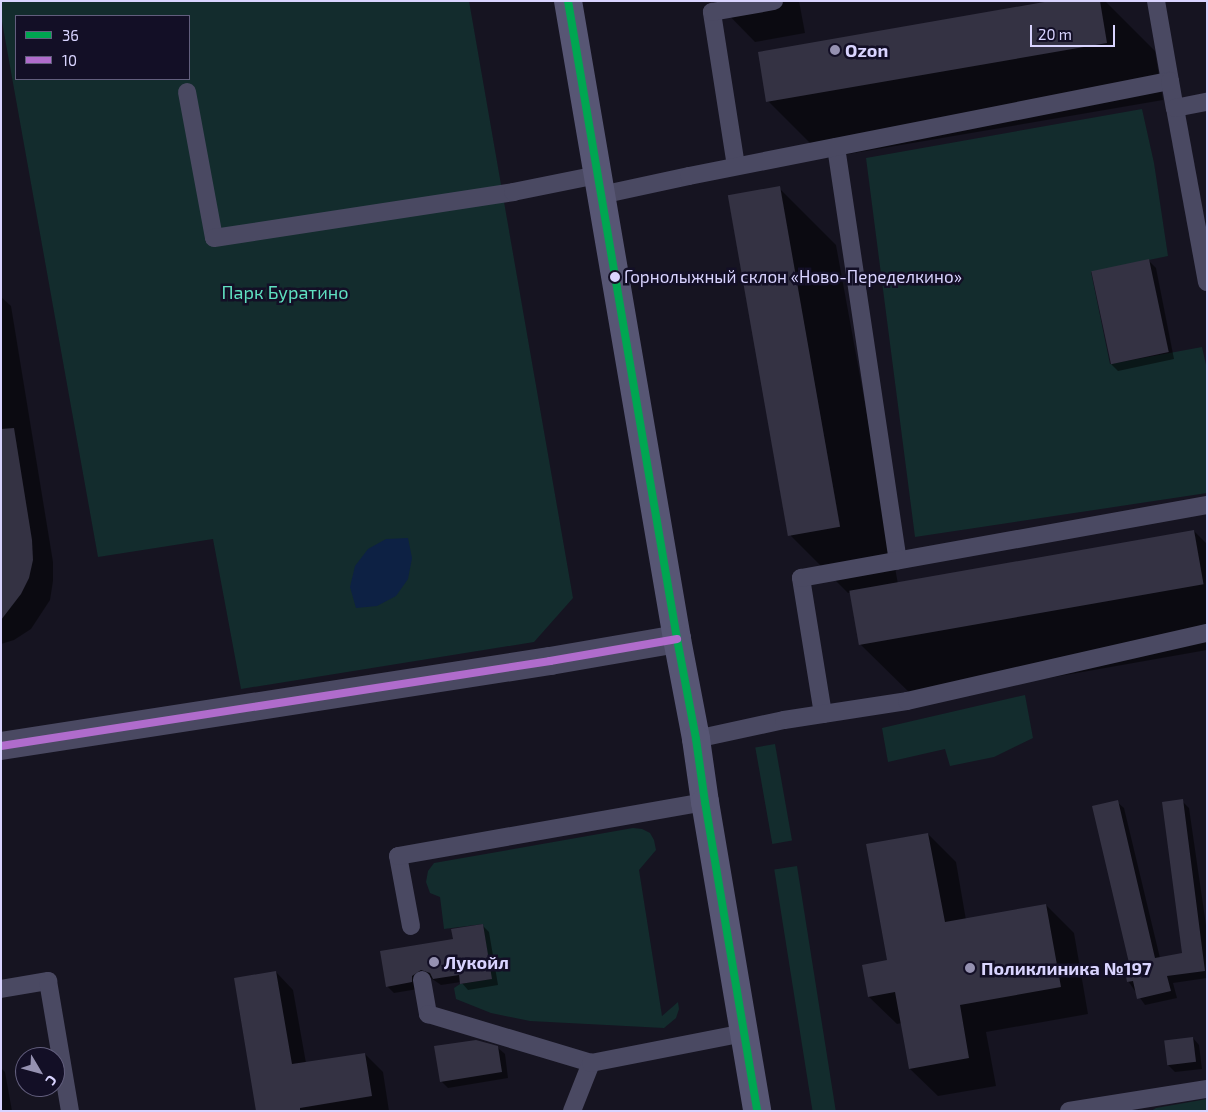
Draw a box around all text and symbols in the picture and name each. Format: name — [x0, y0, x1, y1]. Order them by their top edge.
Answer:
legend — [15, 15, 190, 80]
scale bar — [1033, 15, 1118, 47]
text: 20 m — [1038, 25, 1072, 43]
text: 36 — [62, 26, 79, 44]
place label: Ozon — [845, 39, 888, 61]
marker: Ozon — [829, 44, 841, 56]
text: 10 — [62, 51, 77, 69]
place label: Горнолыжный склон «Ново-Переделкино» — [624, 267, 962, 287]
marker: Горнолыжный склон «Ново-Переделкино» — [610, 272, 620, 282]
park label: Парк Буратино — [222, 281, 348, 303]
place label: Лукойл — [444, 951, 509, 973]
marker: Лукойл — [428, 956, 440, 968]
place label: Поликлиника №197 — [981, 957, 1152, 979]
marker: Поликлиника №197 — [963, 961, 977, 975]
north arrow — [15, 1047, 65, 1097]
text: С — [42, 1072, 61, 1089]

